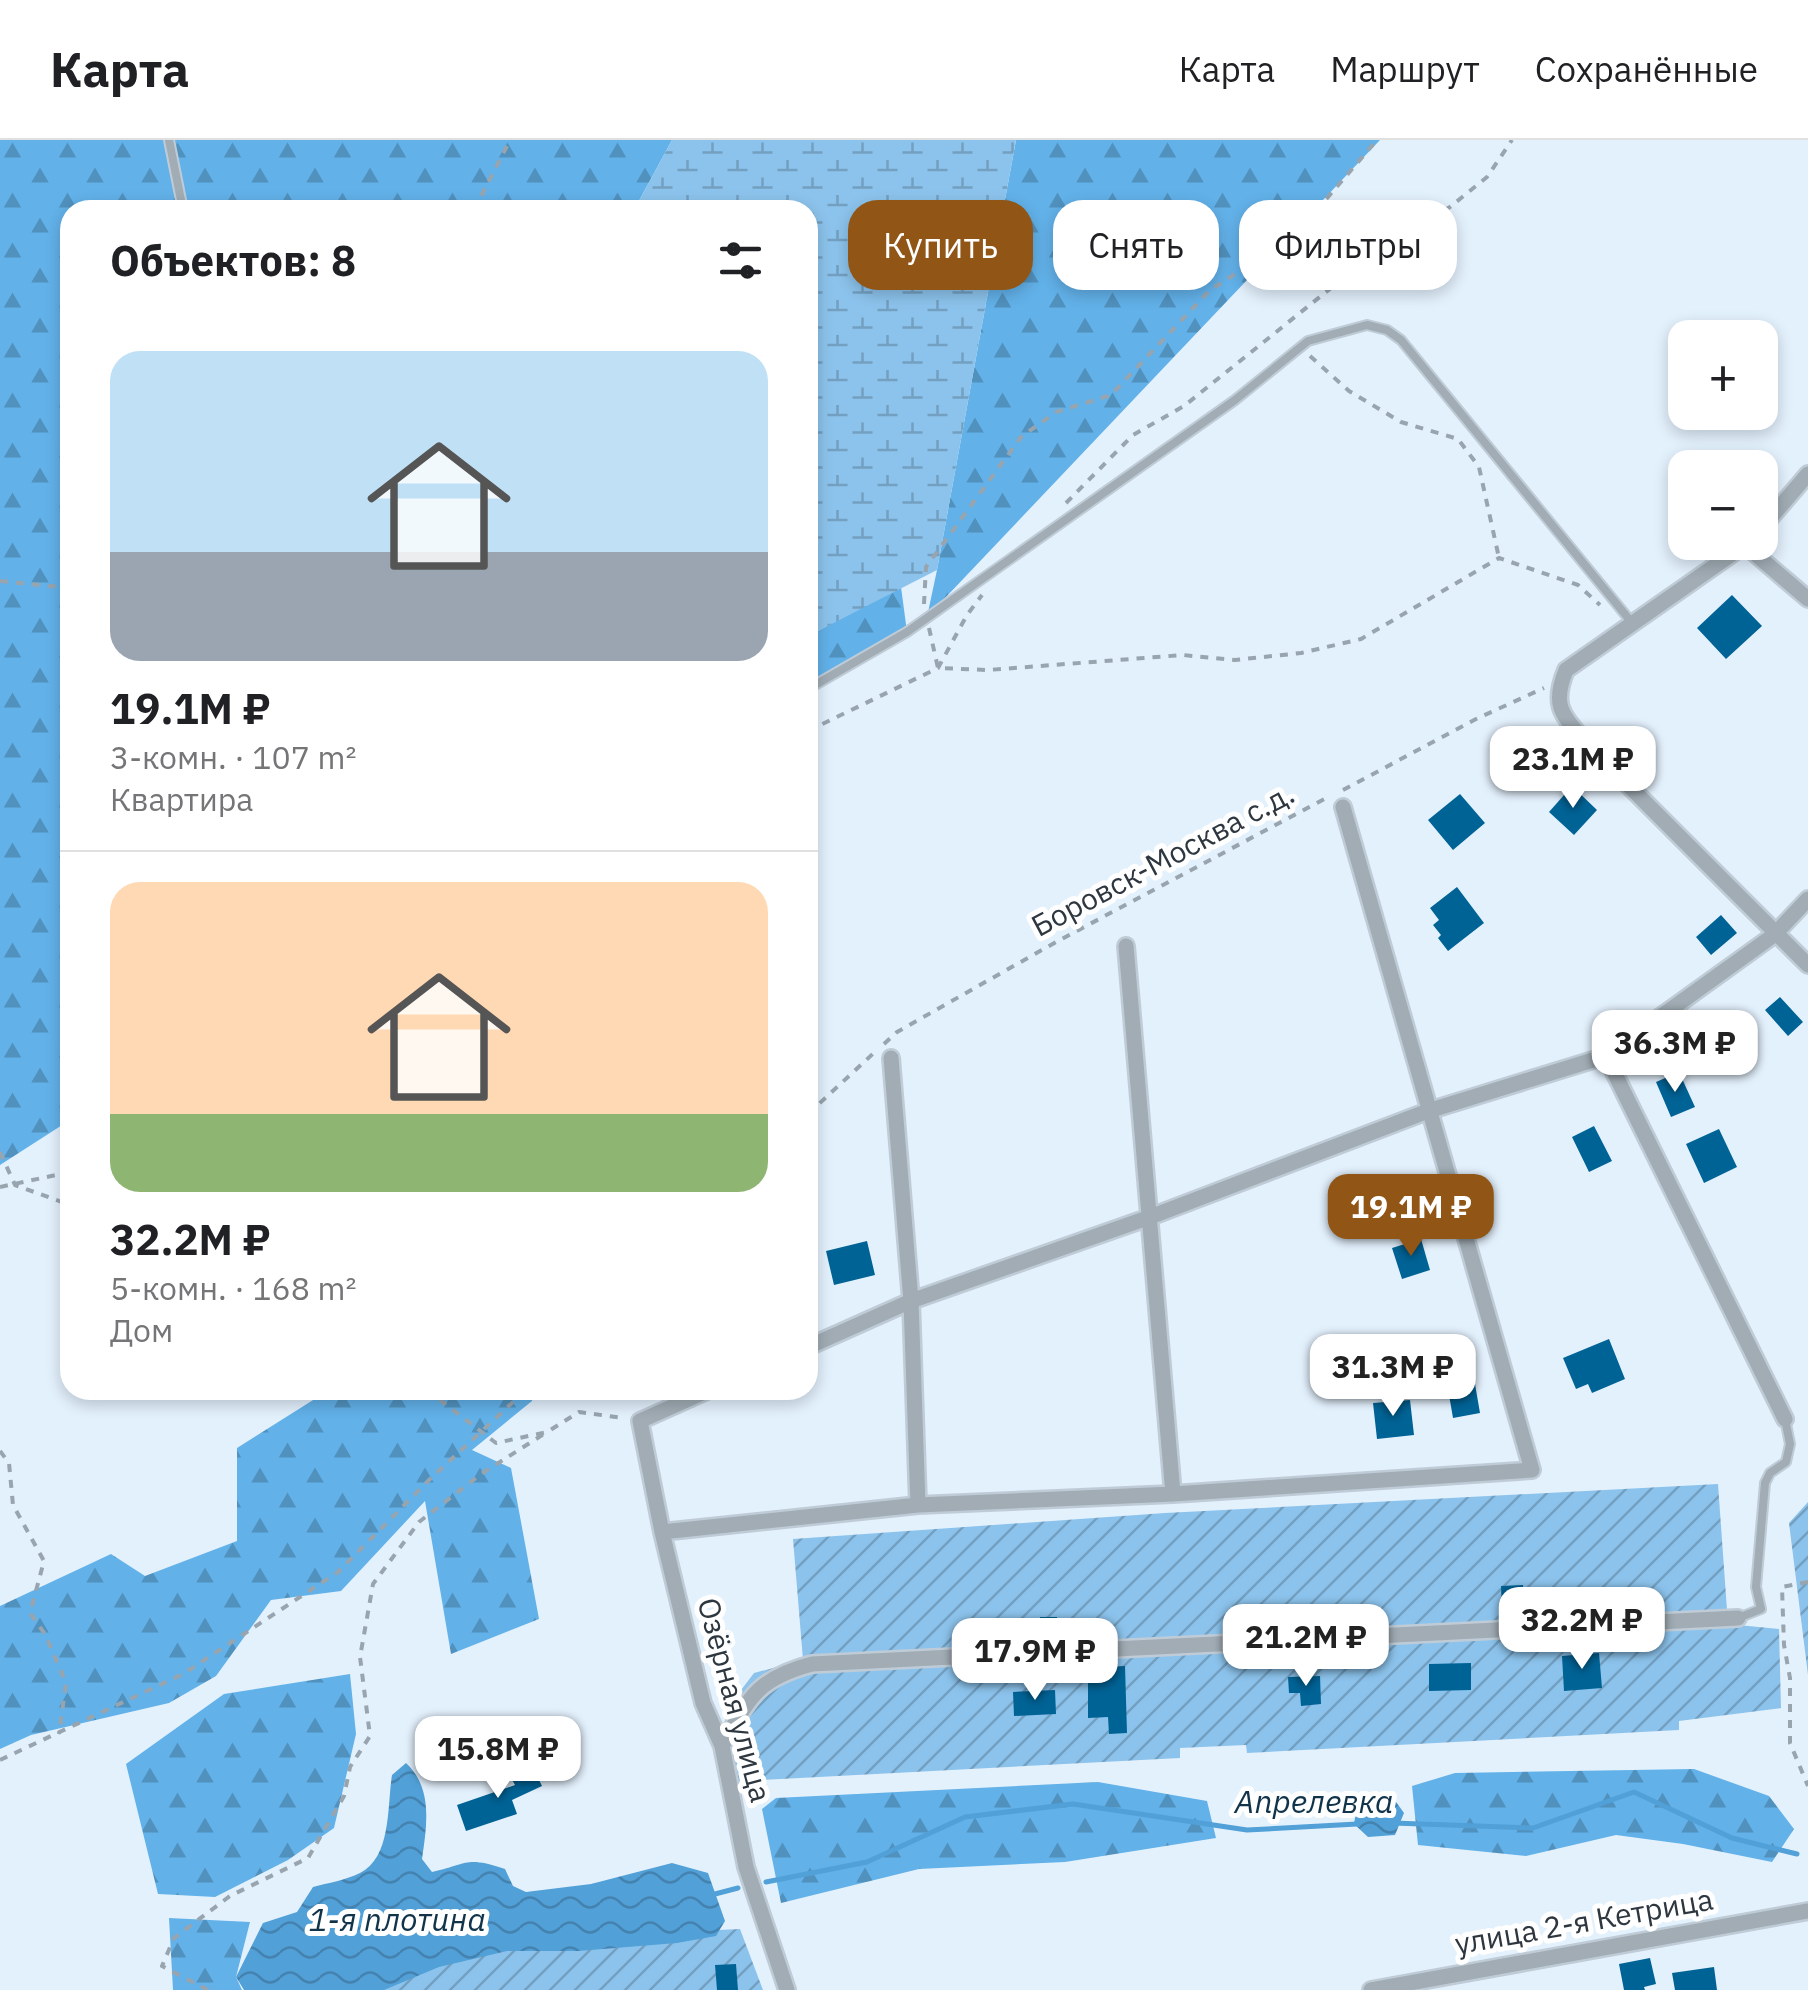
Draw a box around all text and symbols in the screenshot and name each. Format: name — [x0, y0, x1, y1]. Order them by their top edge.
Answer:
text: Карта — [50, 38, 189, 100]
text: Карта — [1179, 46, 1275, 92]
text: Маршрут — [1330, 46, 1480, 92]
text: Сохранённые — [1535, 46, 1758, 92]
chip: Купить — [848, 200, 1033, 290]
chip: Снять — [1053, 200, 1219, 290]
chip: Фильтры — [1239, 200, 1457, 290]
text: Объектов: 8 — [110, 233, 356, 288]
icon: filters — [713, 233, 768, 288]
map controls — [1668, 320, 1778, 560]
button: + — [1668, 320, 1778, 430]
icon: home — [349, 416, 529, 596]
button: − — [1668, 450, 1778, 560]
text: 19.1M ₽ — [110, 681, 271, 736]
pin: 23.1M ₽ — [1481, 726, 1665, 811]
text: 3-комн. · 107 m² — [110, 736, 356, 778]
text: 23.1M ₽ — [1512, 737, 1634, 779]
street label: Боровск-Москва с.д. — [1024, 773, 1300, 944]
text: Квартира — [110, 778, 253, 820]
icon: home — [349, 947, 529, 1127]
pin: 36.3M ₽ — [1583, 1010, 1767, 1095]
text: 36.3M ₽ — [1614, 1021, 1736, 1063]
pin: 19.1M ₽ — [1319, 1174, 1503, 1259]
text: 19.1M ₽ — [1350, 1185, 1472, 1227]
text: 32.2M ₽ — [110, 1212, 271, 1267]
text: 5-комн. · 168 m² — [110, 1267, 356, 1309]
text: Дом — [110, 1309, 173, 1351]
pin: 31.3M ₽ — [1301, 1334, 1485, 1419]
text: 31.3M ₽ — [1332, 1345, 1454, 1387]
pin: 32.2M ₽ — [1490, 1587, 1674, 1672]
street label: Озёрная улица — [689, 1593, 781, 1806]
text: 32.2M ₽ — [1521, 1598, 1643, 1640]
pin: 21.2M ₽ — [1214, 1604, 1398, 1689]
text: 21.2M ₽ — [1245, 1615, 1367, 1657]
pin: 17.9M ₽ — [943, 1618, 1127, 1703]
text: 17.9M ₽ — [974, 1629, 1096, 1671]
pin: 15.8M ₽ — [406, 1716, 590, 1801]
text: 15.8M ₽ — [437, 1727, 559, 1769]
water label: Апрелевка — [1234, 1780, 1393, 1822]
street label: улица 2-я Кетрица — [1451, 1879, 1716, 1962]
water label: 1-я плотина — [308, 1898, 486, 1940]

